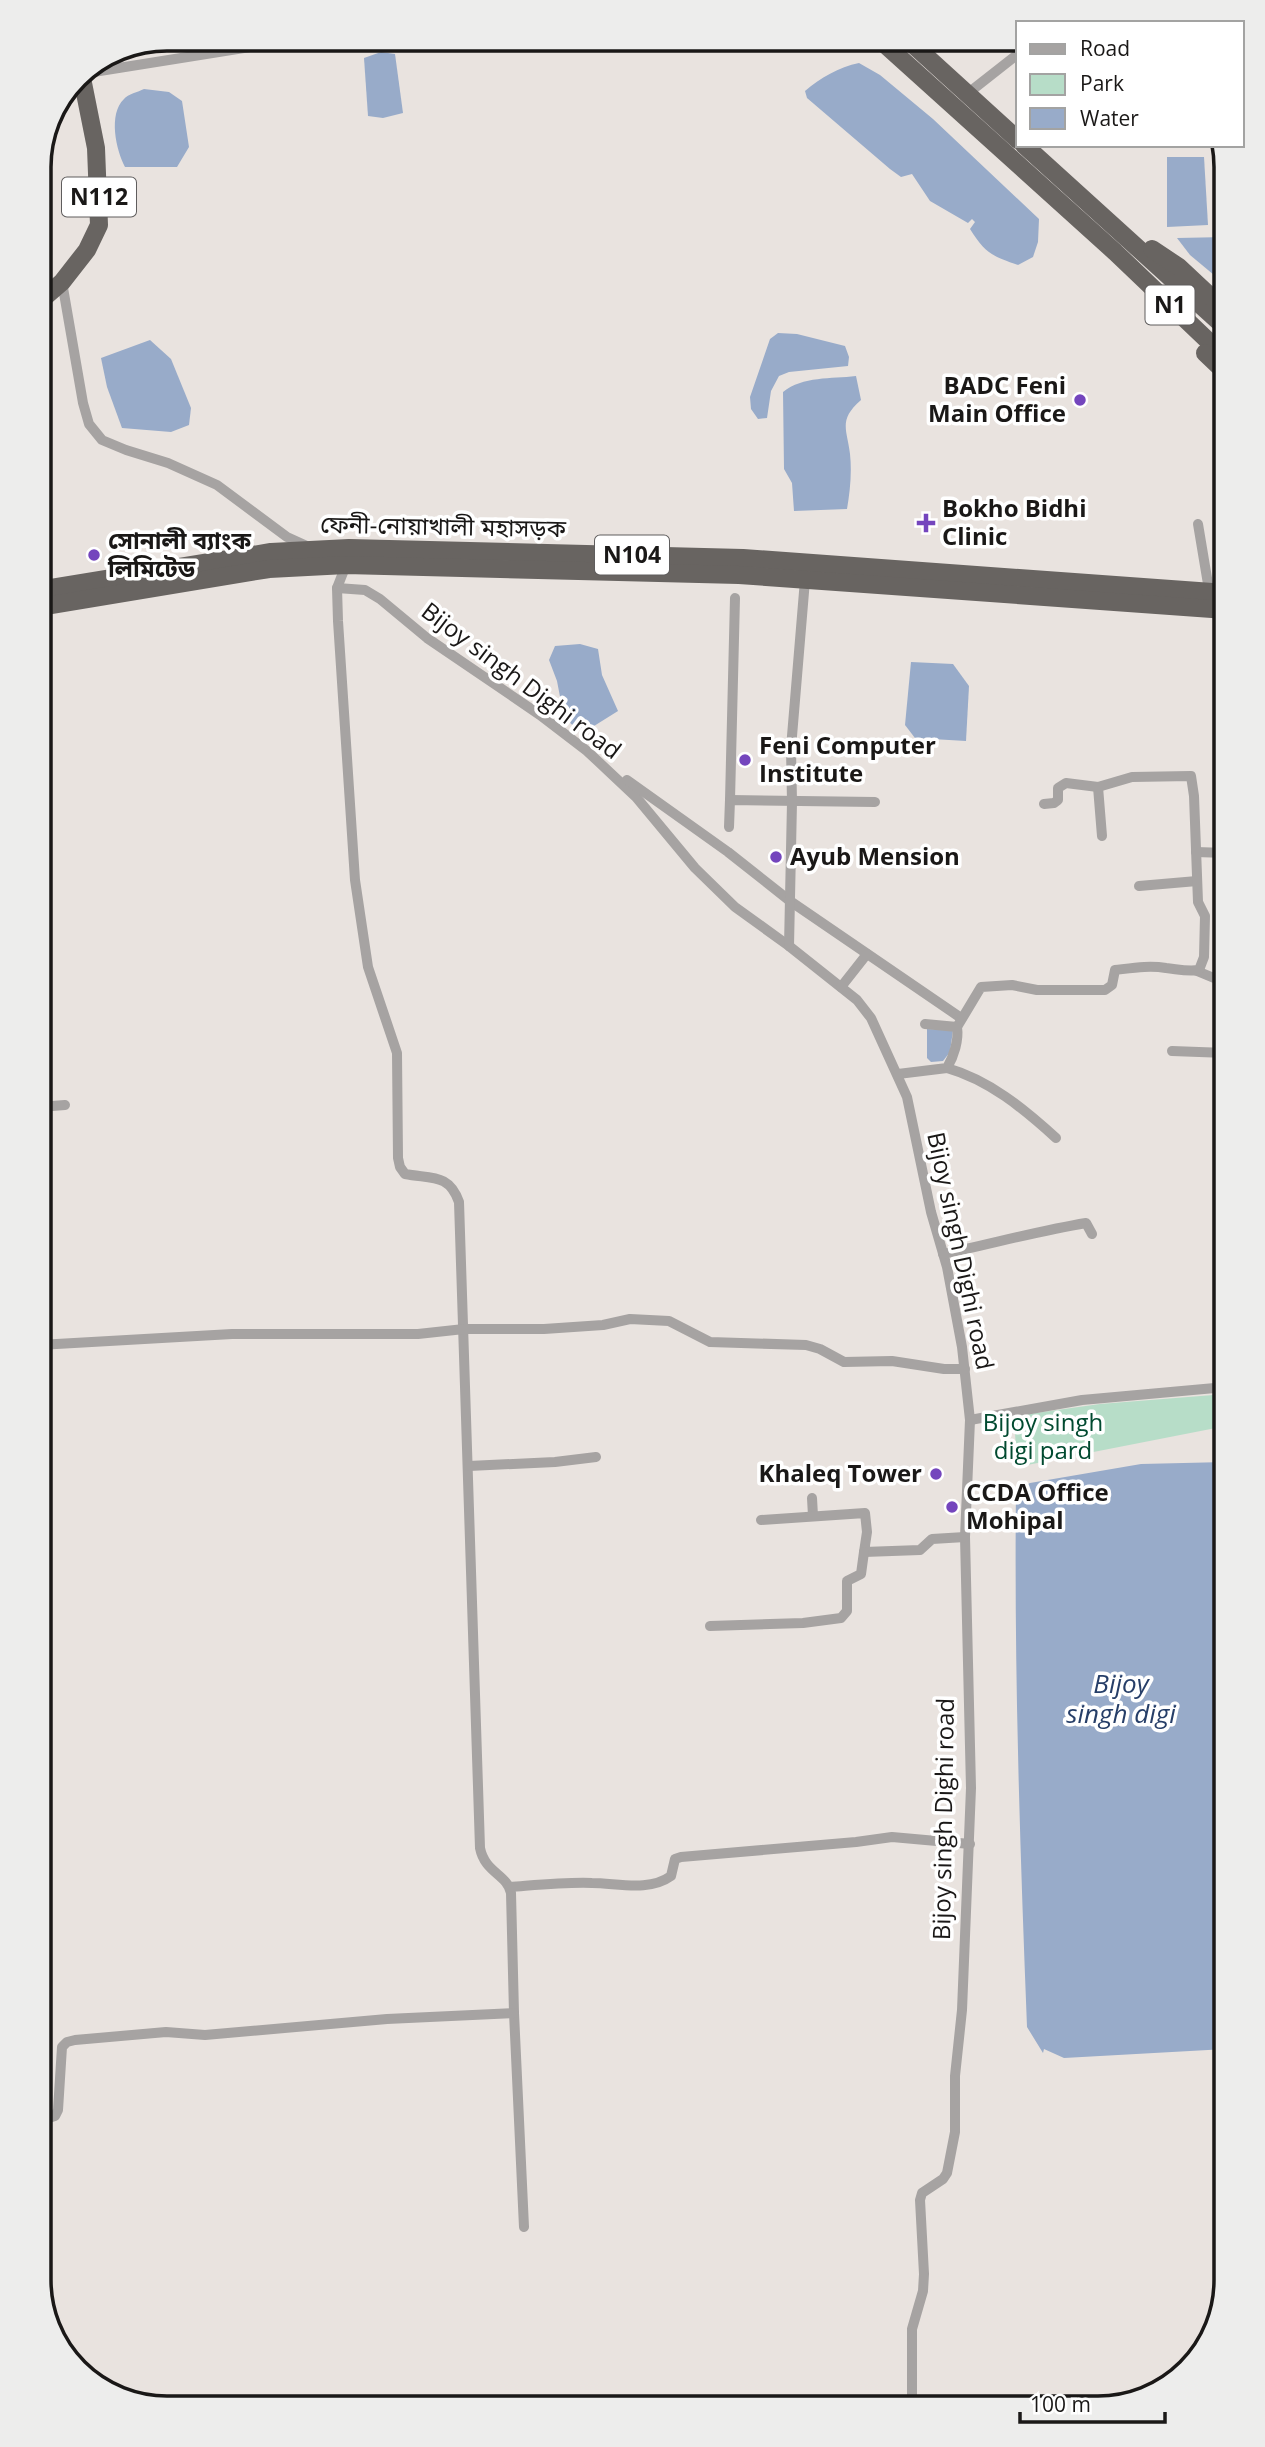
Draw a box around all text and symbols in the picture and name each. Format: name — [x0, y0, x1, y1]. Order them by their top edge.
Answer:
legend — [1016, 21, 1244, 147]
text: Road — [1080, 34, 1130, 62]
text: Park — [1080, 69, 1124, 97]
text: Water — [1080, 104, 1139, 132]
road number: N112 — [62, 178, 136, 216]
road number: N1 — [1146, 286, 1194, 324]
place label: BADC Feni Main Office — [928, 368, 1066, 429]
marker: BADC Feni Main Office — [1072, 392, 1088, 408]
place label: Bokho Bidhi Clinic — [942, 491, 1086, 552]
street label: ফেনী-নোয়াখালী মহাসড়ক — [320, 507, 567, 544]
marker: Bokho Bidhi Clinic — [916, 513, 936, 533]
place label: সোনালী ব্যাংক লিমিটেড — [107, 523, 251, 584]
road number: N104 — [595, 536, 669, 575]
marker: সোনালী ব্যাংক লিমিটেড — [86, 547, 102, 563]
street label: Bijoy singh Dighi road — [415, 594, 629, 766]
place label: Feni Computer Institute — [759, 728, 936, 789]
marker: Feni Computer Institute — [737, 752, 753, 768]
place label: Ayub Mension — [790, 839, 960, 872]
marker: Ayub Mension — [768, 849, 784, 865]
street label: Bijoy singh Dighi road — [920, 1129, 1003, 1373]
park label: Bijoy singh digi pard — [983, 1405, 1103, 1466]
place label: Khaleq Tower — [758, 1456, 922, 1489]
marker: Khaleq Tower — [928, 1466, 944, 1482]
place label: CCDA Office Mohipal — [966, 1475, 1109, 1536]
marker: CCDA Office Mohipal — [944, 1499, 960, 1515]
water label: Bijoy singh digi — [1066, 1665, 1176, 1731]
street label: Bijoy singh Dighi road — [924, 1698, 961, 1940]
scale bar — [1020, 2380, 1165, 2424]
text: 100 m — [1030, 2390, 1091, 2418]

